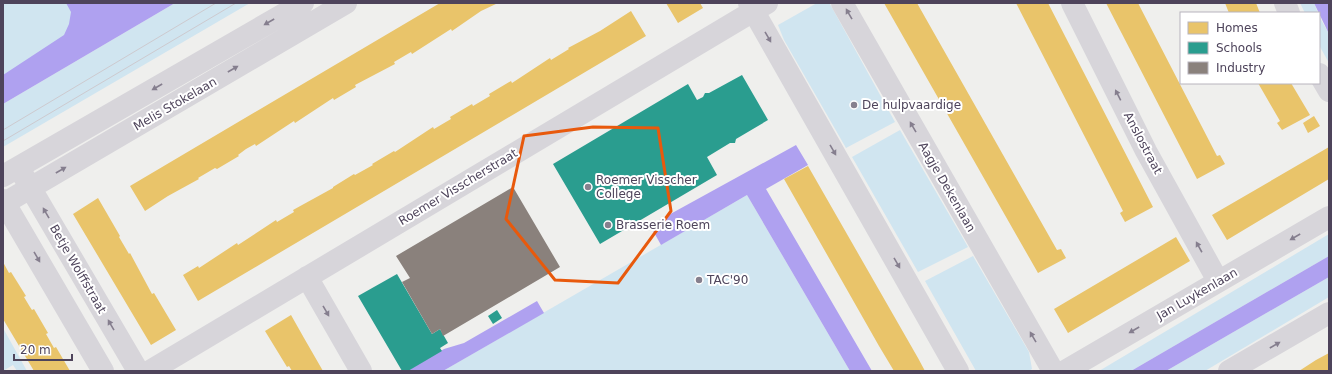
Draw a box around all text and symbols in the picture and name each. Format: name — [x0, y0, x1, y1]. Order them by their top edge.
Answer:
one-way arrow — [845, 8, 852, 20]
legend — [1180, 12, 1320, 84]
one-way arrow — [263, 19, 275, 26]
text: Homes — [1216, 21, 1258, 35]
one-way arrow — [765, 31, 772, 43]
text: Schools — [1216, 41, 1262, 55]
text: Industry — [1216, 61, 1265, 75]
one-way arrow — [227, 66, 239, 73]
street label: Melis Stokelaan — [131, 75, 219, 133]
one-way arrow — [151, 84, 163, 91]
one-way arrow — [1115, 89, 1121, 101]
place label: De hulpvaardige — [862, 98, 961, 112]
marker: De hulpvaardige — [849, 100, 859, 110]
street label: Anslostraat — [1121, 110, 1165, 177]
one-way arrow — [910, 121, 917, 133]
street label: Aagje Dekenlaan — [916, 140, 978, 234]
one-way arrow — [829, 144, 836, 156]
street label: Roemer Visscherstraat — [396, 146, 520, 228]
one-way arrow — [55, 167, 67, 174]
place label: Roemer Visscher College — [596, 173, 697, 201]
marker: Roemer Visscher College — [583, 182, 593, 192]
one-way arrow — [42, 207, 49, 219]
place label: Brasserie Roem — [616, 218, 710, 232]
marker: Brasserie Roem — [603, 220, 613, 230]
street label: Betje Wolffstraat — [47, 222, 109, 316]
one-way arrow — [1289, 233, 1301, 240]
one-way arrow — [1196, 241, 1203, 253]
one-way arrow — [33, 251, 40, 263]
one-way arrow — [893, 257, 900, 269]
street label: Jan Luykenlaan — [1153, 265, 1240, 323]
place label: TAC'90 — [706, 273, 748, 287]
marker: TAC'90 — [694, 275, 704, 285]
one-way arrow — [323, 305, 330, 317]
one-way arrow — [108, 319, 115, 331]
one-way arrow — [1128, 327, 1140, 334]
one-way arrow — [1030, 331, 1037, 343]
scale bar — [14, 336, 72, 362]
one-way arrow — [1269, 341, 1281, 348]
text: 20 m — [20, 343, 51, 357]

